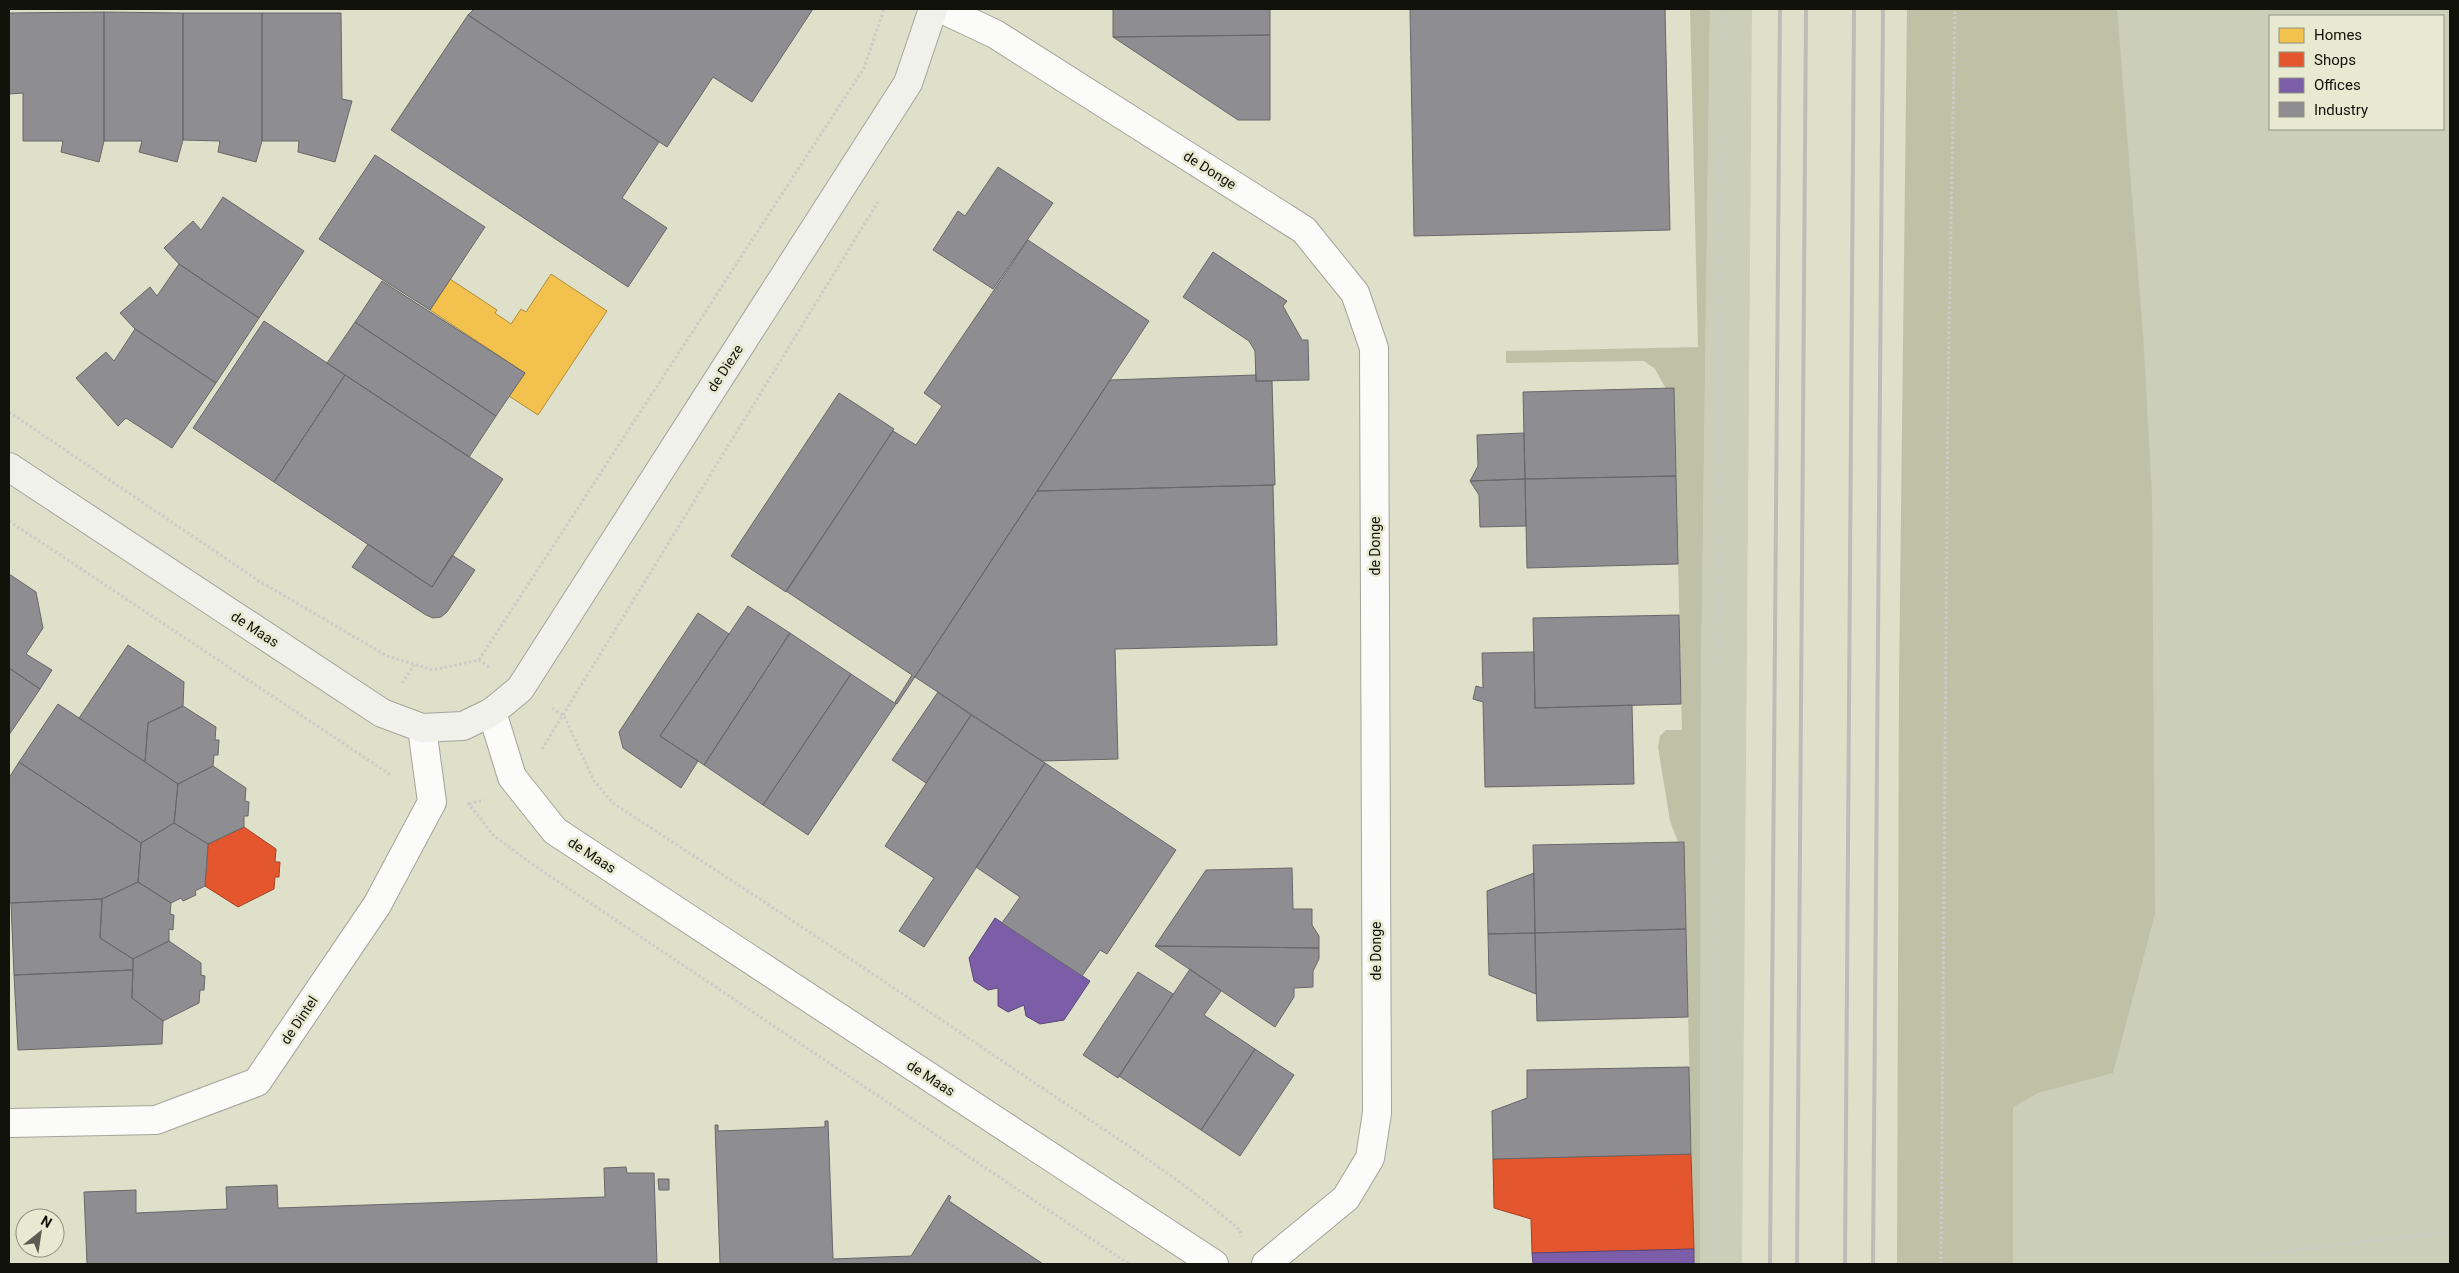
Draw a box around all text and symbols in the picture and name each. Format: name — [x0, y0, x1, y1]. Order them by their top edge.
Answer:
legend — [2269, 15, 2444, 130]
text: Homes — [2314, 26, 2362, 44]
text: Shops — [2314, 51, 2356, 69]
text: Offices — [2314, 76, 2361, 94]
text: Industry — [2314, 101, 2368, 119]
street label: de Donge — [1181, 148, 1239, 192]
street label: de Dieze — [704, 341, 746, 395]
street label: de Donge — [1367, 517, 1383, 575]
street label: de Maas — [228, 608, 282, 650]
street label: de Maas — [565, 834, 619, 876]
street label: de Donge — [1368, 922, 1384, 980]
street label: de Dintel — [277, 993, 321, 1047]
street label: de Maas — [904, 1057, 958, 1099]
north arrow — [15, 1208, 65, 1258]
text: N — [38, 1212, 55, 1231]

